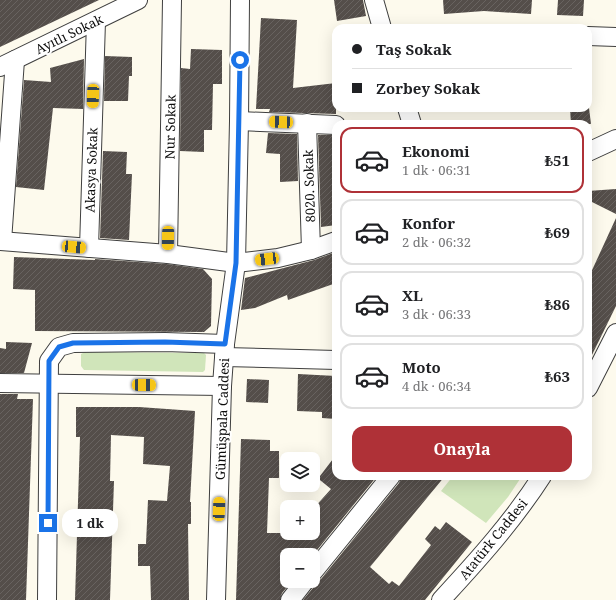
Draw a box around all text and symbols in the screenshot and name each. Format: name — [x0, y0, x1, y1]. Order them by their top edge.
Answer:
street label: Ayıtlı Sokak — [32, 10, 106, 58]
text: Taş Sokak — [376, 39, 451, 59]
route start — [231, 51, 249, 69]
text: Zorbey Sokak — [376, 78, 480, 98]
car — [87, 84, 99, 108]
street label: Nur Sokak — [160, 94, 180, 160]
car — [269, 116, 293, 128]
street label: Akasya Sokak — [81, 127, 101, 213]
text: Ekonomi — [402, 141, 470, 161]
icon: car — [354, 142, 390, 178]
street label: 8020. Sokak — [299, 149, 319, 223]
text: ₺51 — [545, 150, 570, 170]
text: 1 dk · 06:31 — [402, 161, 471, 179]
text: Konfor — [402, 213, 455, 233]
icon: car — [354, 214, 390, 250]
text: ₺69 — [545, 222, 570, 242]
car — [162, 226, 174, 250]
text: 2 dk · 06:32 — [402, 233, 471, 251]
car — [62, 240, 86, 254]
car — [254, 252, 280, 266]
text: XL — [402, 285, 423, 305]
icon: car — [354, 286, 390, 322]
text: ₺86 — [545, 294, 570, 314]
text: 3 dk · 06:33 — [402, 305, 471, 323]
text: Moto — [402, 357, 441, 377]
street label: Gümüşpala Caddesi — [211, 358, 233, 480]
icon: car — [354, 358, 390, 394]
text: ₺63 — [545, 366, 570, 386]
text: 4 dk · 06:34 — [402, 377, 471, 395]
car — [132, 379, 156, 391]
button: Onayla — [352, 426, 572, 472]
map controls — [280, 452, 320, 588]
button: layers — [280, 452, 320, 492]
street label: Atatürk Caddesi — [455, 495, 531, 583]
car — [213, 497, 225, 521]
button: + — [280, 500, 320, 540]
callout: 1 dk — [62, 509, 118, 537]
route end — [39, 514, 57, 532]
text: 1 dk — [76, 514, 104, 532]
button: − — [280, 548, 320, 588]

